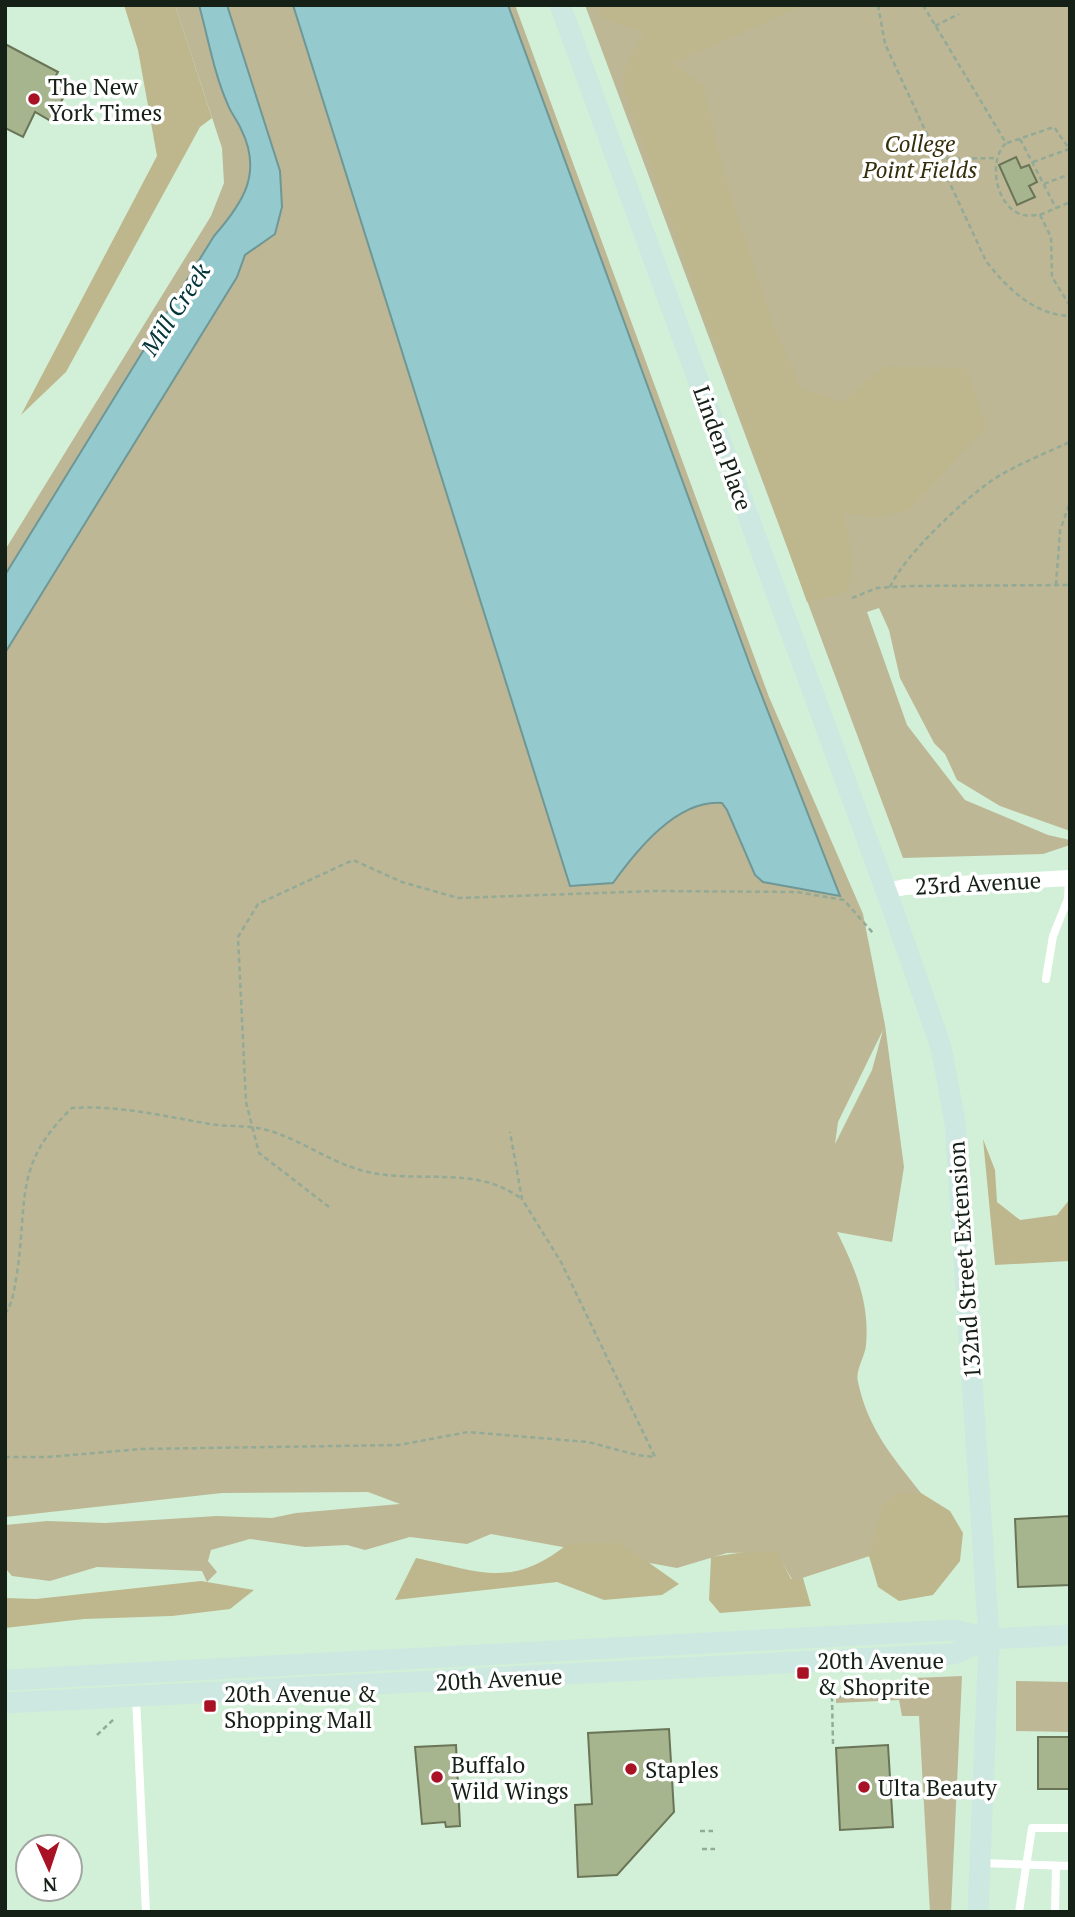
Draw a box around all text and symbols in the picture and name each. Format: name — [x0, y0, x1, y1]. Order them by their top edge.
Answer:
place label: The New York Times — [48, 71, 162, 128]
marker: The New York Times — [26, 91, 42, 107]
park label: College Point Fields — [862, 128, 977, 185]
water label: Mill Creek — [133, 256, 217, 362]
street label: Linden Place — [686, 381, 760, 515]
street label: 23rd Avenue — [914, 864, 1042, 902]
street label: 132nd Street Extension — [940, 1140, 988, 1380]
place label: 20th Avenue & Shoprite — [817, 1645, 944, 1702]
street label: 20th Avenue — [435, 1660, 563, 1698]
marker: 20th Avenue & Shoprite — [795, 1665, 811, 1681]
place label: 20th Avenue & Shopping Mall — [224, 1678, 377, 1735]
marker: 20th Avenue & Shopping Mall — [202, 1698, 218, 1714]
place label: Buffalo Wild Wings — [451, 1749, 569, 1806]
place label: Staples — [645, 1754, 719, 1785]
marker: Staples — [623, 1761, 639, 1777]
marker: Buffalo Wild Wings — [429, 1769, 445, 1785]
place label: Ulta Beauty — [878, 1772, 997, 1803]
marker: Ulta Beauty — [856, 1779, 872, 1795]
north arrow — [14, 1833, 84, 1903]
text: N — [41, 1873, 58, 1898]

